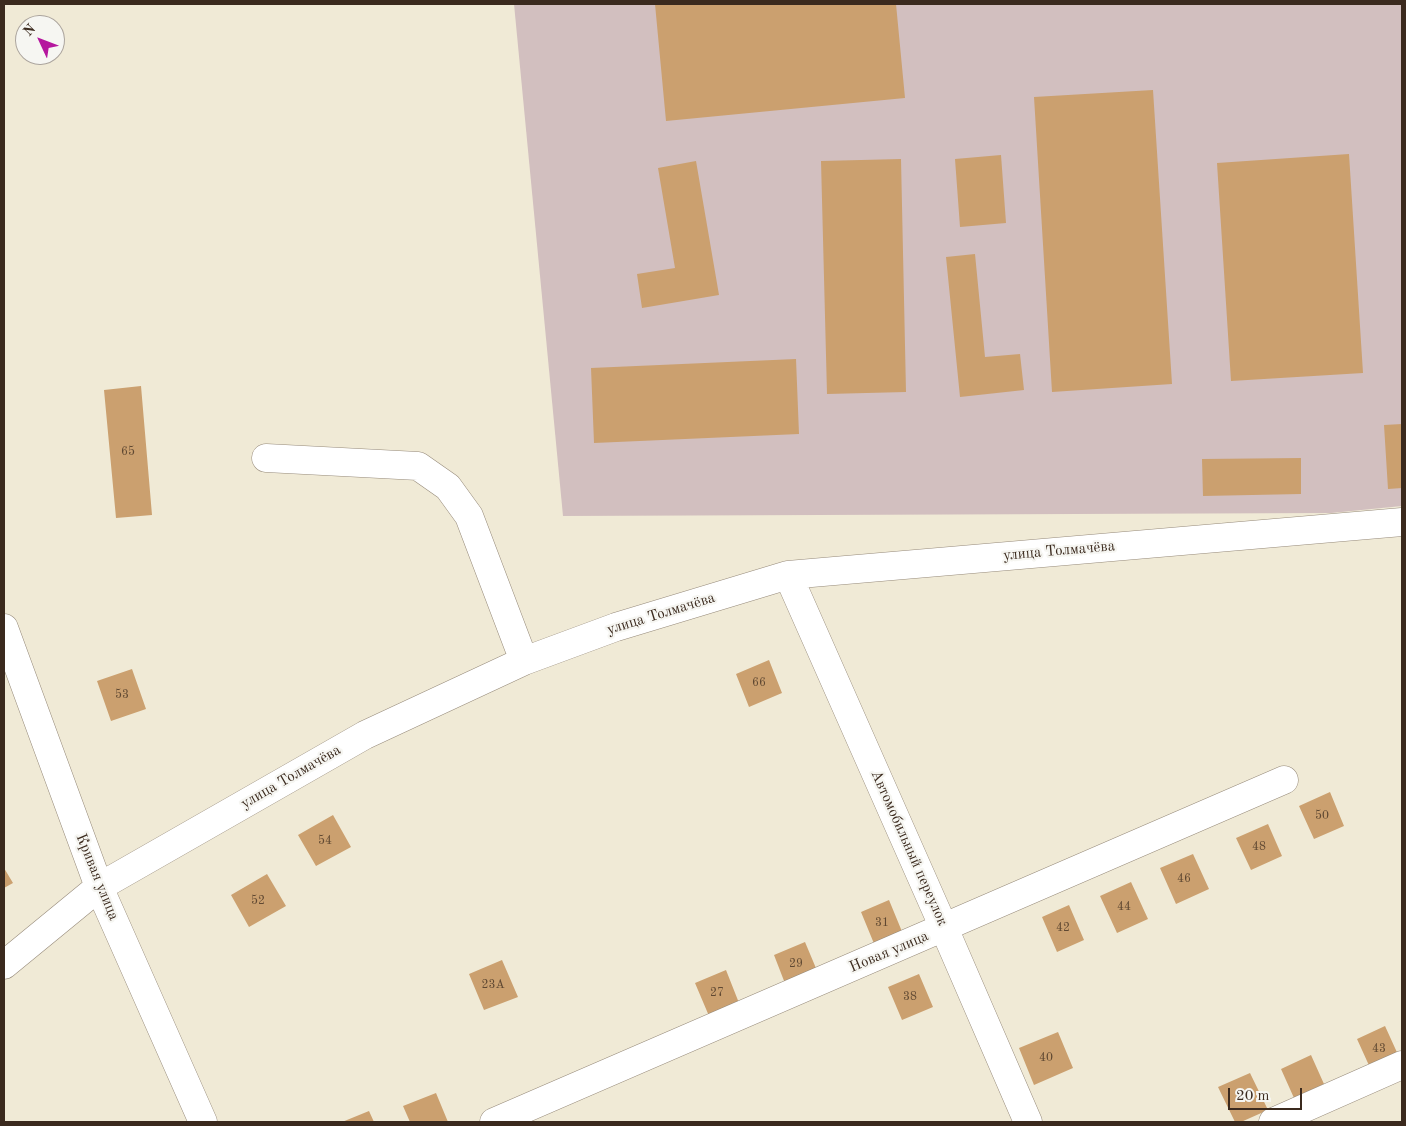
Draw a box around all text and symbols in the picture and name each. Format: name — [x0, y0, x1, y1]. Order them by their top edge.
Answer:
north arrow — [15, 15, 65, 65]
text: N — [21, 22, 39, 39]
house number: 65 — [121, 445, 135, 459]
street label: улица Толмачёва — [1002, 537, 1116, 565]
street label: улица Толмачёва — [605, 589, 717, 639]
house number: 66 — [752, 676, 766, 690]
house number: 53 — [115, 688, 129, 702]
street label: улица Толмачёва — [238, 741, 344, 813]
street label: Автомобильный переулок — [867, 767, 951, 929]
house number: 50 — [1315, 809, 1329, 823]
street label: Кривая улица — [71, 831, 123, 923]
house number: 54 — [318, 834, 332, 848]
house number: 48 — [1252, 840, 1266, 854]
house number: 46 — [1177, 872, 1191, 886]
house number: 52 — [251, 894, 265, 908]
house number: 44 — [1117, 900, 1131, 914]
house number: 31 — [875, 916, 889, 930]
house number: 42 — [1056, 921, 1070, 935]
street label: Новая улица — [847, 927, 931, 977]
house number: 29 — [789, 957, 803, 971]
house number: 23А — [481, 978, 505, 992]
house number: 27 — [710, 986, 724, 1000]
house number: 38 — [903, 990, 917, 1004]
house number: 43 — [1372, 1042, 1386, 1056]
house number: 40 — [1039, 1051, 1053, 1065]
scale bar — [1231, 1078, 1305, 1110]
text: 20 m — [1236, 1089, 1270, 1104]

